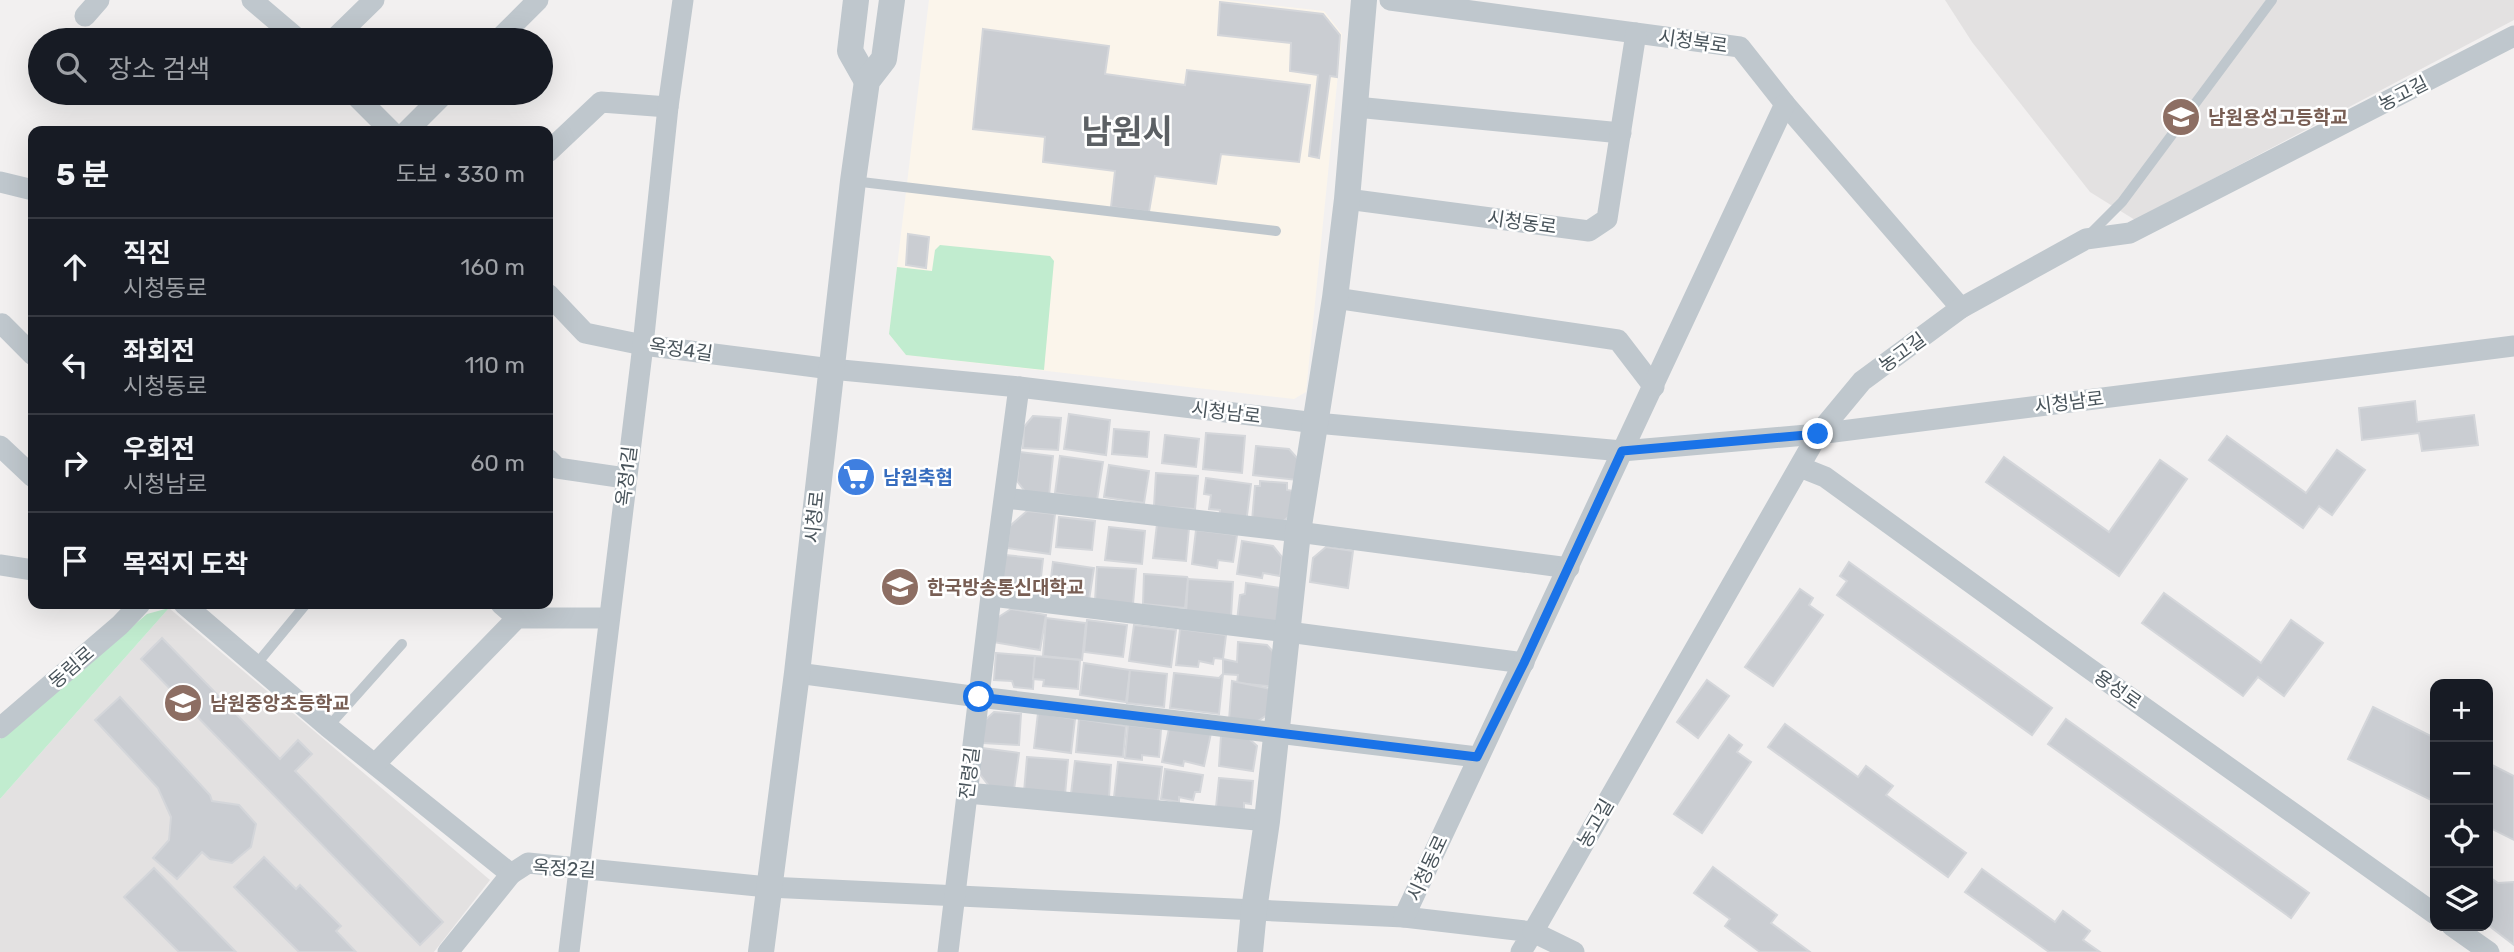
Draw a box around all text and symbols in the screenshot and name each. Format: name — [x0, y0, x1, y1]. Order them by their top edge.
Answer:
street label: 시청북로 — [1657, 25, 1729, 58]
search box — [28, 28, 553, 105]
icon: search — [52, 48, 90, 86]
text: 장소 검색 — [108, 54, 210, 85]
street label: 농고길 — [2375, 71, 2432, 116]
school or university icon: 남원용성고등학교 — [2160, 96, 2202, 138]
place label: 남원용성고등학교 — [2208, 106, 2348, 129]
district label: 남원시 — [1081, 112, 1173, 151]
text: 5 분 — [56, 157, 109, 193]
text: 도보 · 330 m — [395, 160, 525, 188]
street label: 시청동로 — [1486, 206, 1558, 239]
text: 직진 — [123, 238, 171, 269]
icon: ahead — [56, 248, 94, 286]
text: 160 m — [461, 253, 525, 281]
text: 시청동로 — [123, 274, 208, 302]
street label: 농고길 — [1874, 328, 1930, 377]
street label: 옥정4길 — [648, 334, 714, 365]
text: 좌회전 — [123, 336, 195, 367]
icon: left — [56, 346, 94, 384]
text: 110 m — [465, 351, 525, 379]
text: 시청동로 — [123, 372, 208, 400]
street label: 시청남로 — [2033, 387, 2105, 418]
street label: 시청남로 — [1190, 397, 1262, 428]
route end — [1802, 418, 1833, 449]
text: 우회전 — [123, 434, 195, 465]
icon: right — [56, 444, 94, 482]
street label: 옥정1길 — [611, 445, 642, 508]
text: 60 m — [470, 449, 525, 477]
supermarket icon: 남원축협 — [835, 456, 877, 498]
place label: 남원축협 — [883, 466, 953, 489]
text: 시청남로 — [123, 470, 208, 498]
street label: 시청로 — [800, 490, 829, 544]
icon: arrive — [56, 542, 94, 580]
text: 목적지 도착 — [123, 549, 248, 580]
school or university icon: 한국방송통신대학교 — [879, 566, 921, 608]
place label: 한국방송통신대학교 — [927, 576, 1084, 599]
street label: 동림로 — [44, 641, 99, 693]
street label: 용성로 — [2090, 665, 2146, 714]
map controls — [2430, 679, 2493, 931]
button: + — [2430, 679, 2493, 742]
route start — [963, 681, 994, 712]
school or university icon: 남원중앙초등학교 — [162, 682, 204, 724]
place label: 남원중앙초등학교 — [210, 692, 350, 715]
button: − — [2430, 742, 2493, 805]
street label: 전령길 — [955, 746, 984, 800]
street label: 농고길 — [1572, 795, 1619, 852]
button: locate — [2430, 805, 2493, 868]
street label: 시청동로 — [1402, 832, 1453, 905]
street label: 옥정2길 — [532, 855, 596, 882]
button: layers — [2430, 868, 2493, 931]

